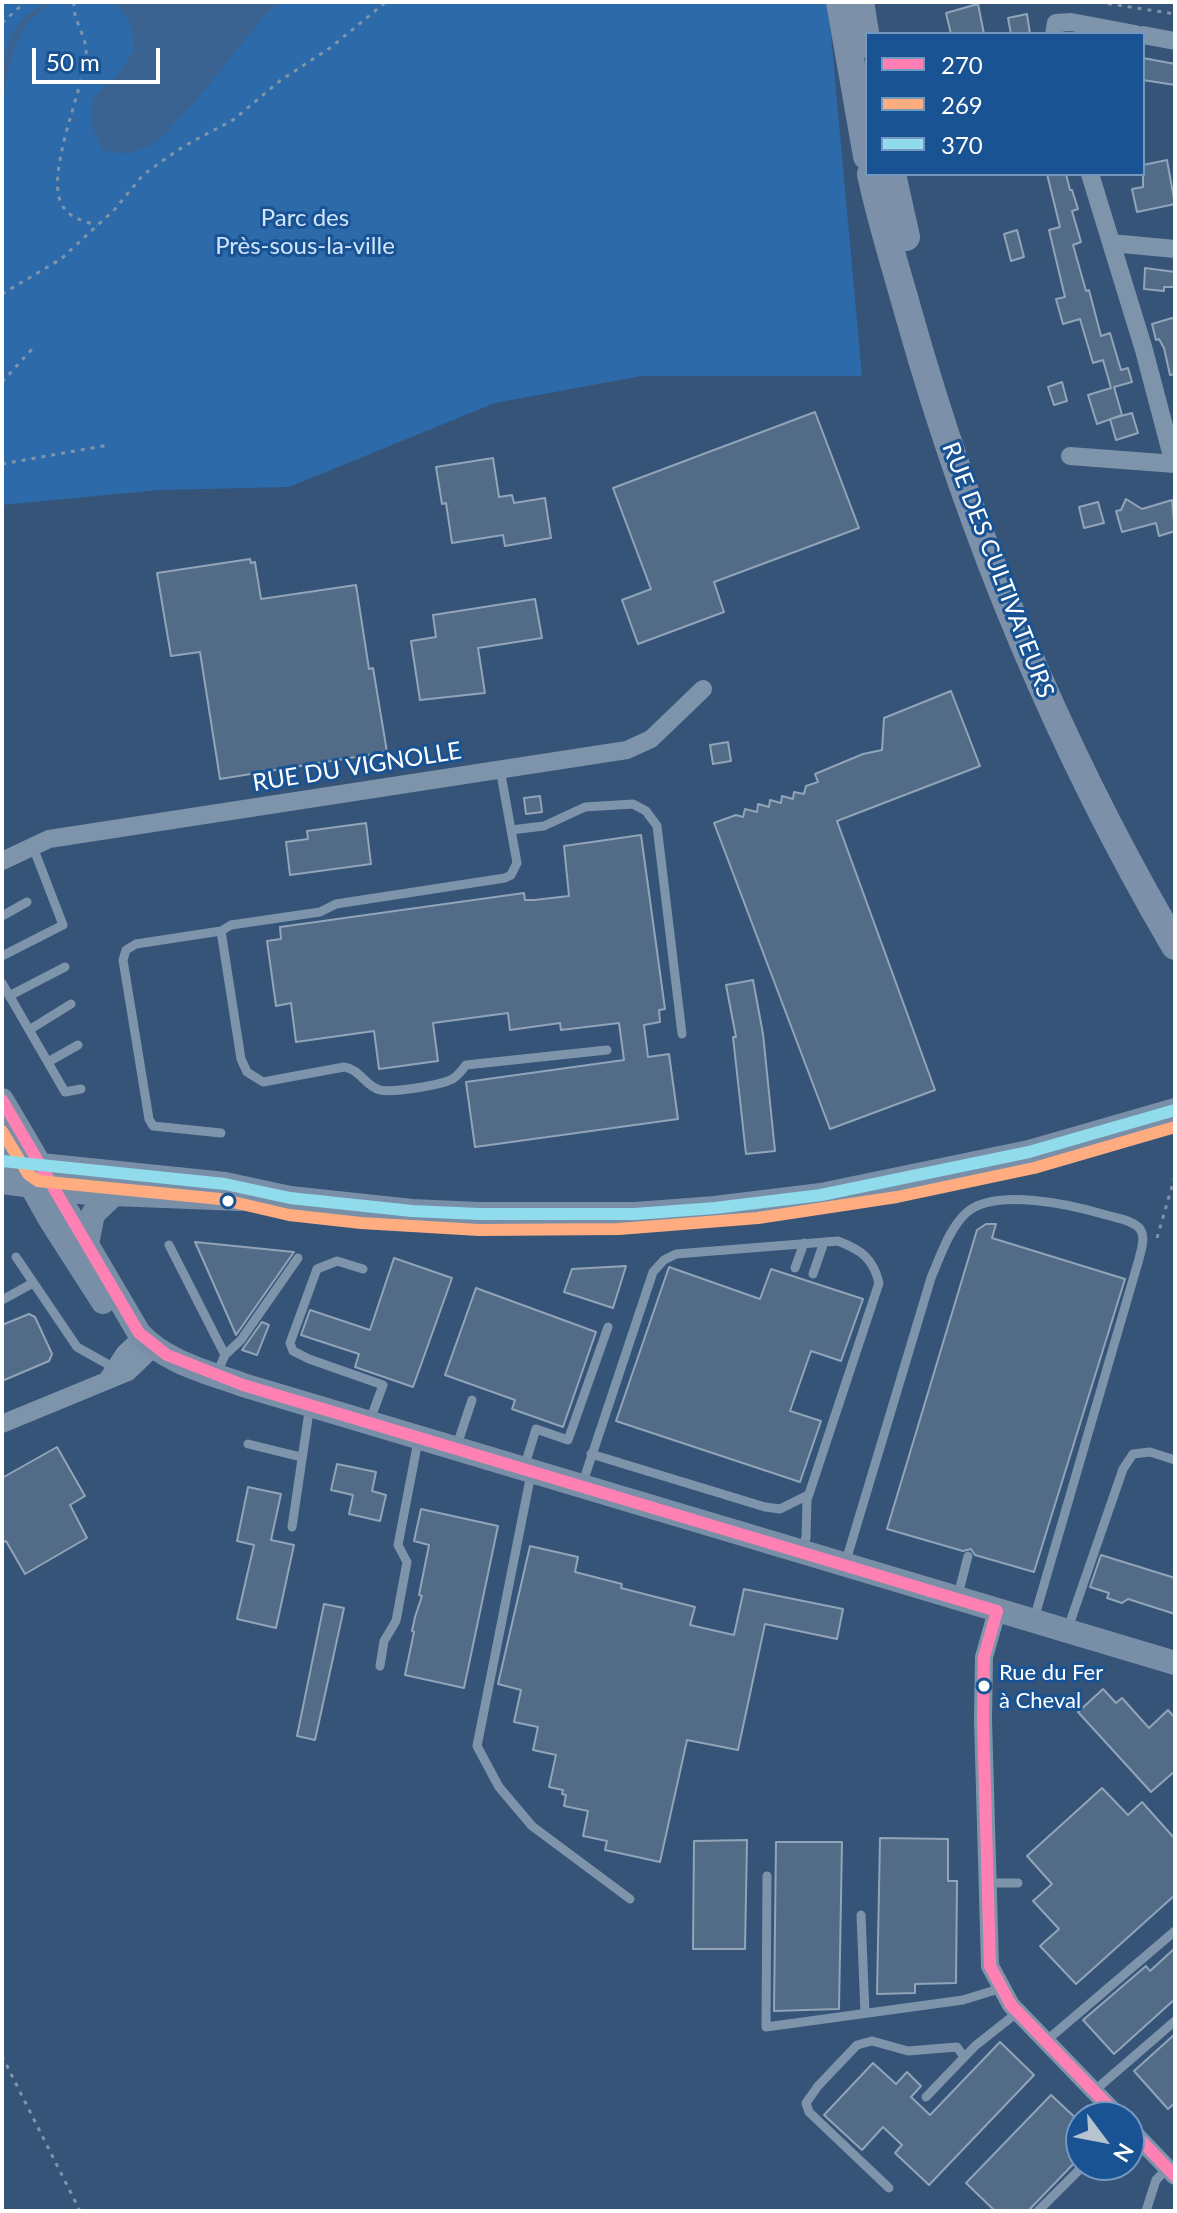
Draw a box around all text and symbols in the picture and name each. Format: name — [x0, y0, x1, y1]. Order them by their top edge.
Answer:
scale bar — [36, 32, 164, 82]
legend — [865, 32, 1145, 176]
text: 50 m — [46, 47, 100, 76]
text: 270 — [941, 50, 983, 79]
text: 269 — [941, 90, 983, 119]
text: 370 — [941, 130, 983, 159]
park label: Parc des Près-sous-la-ville — [215, 204, 395, 260]
street label: RUE DES CULTIVATEURS — [936, 438, 1060, 702]
street label: RUE DU VIGNOLLE — [250, 736, 464, 798]
unlabelled marker — [220, 1193, 236, 1209]
place label: Rue du Fer à Cheval — [999, 1660, 1103, 1712]
marker: Rue du Fer à Cheval — [976, 1678, 992, 1694]
north arrow — [1065, 2101, 1145, 2181]
text: N — [1108, 2139, 1140, 2167]

